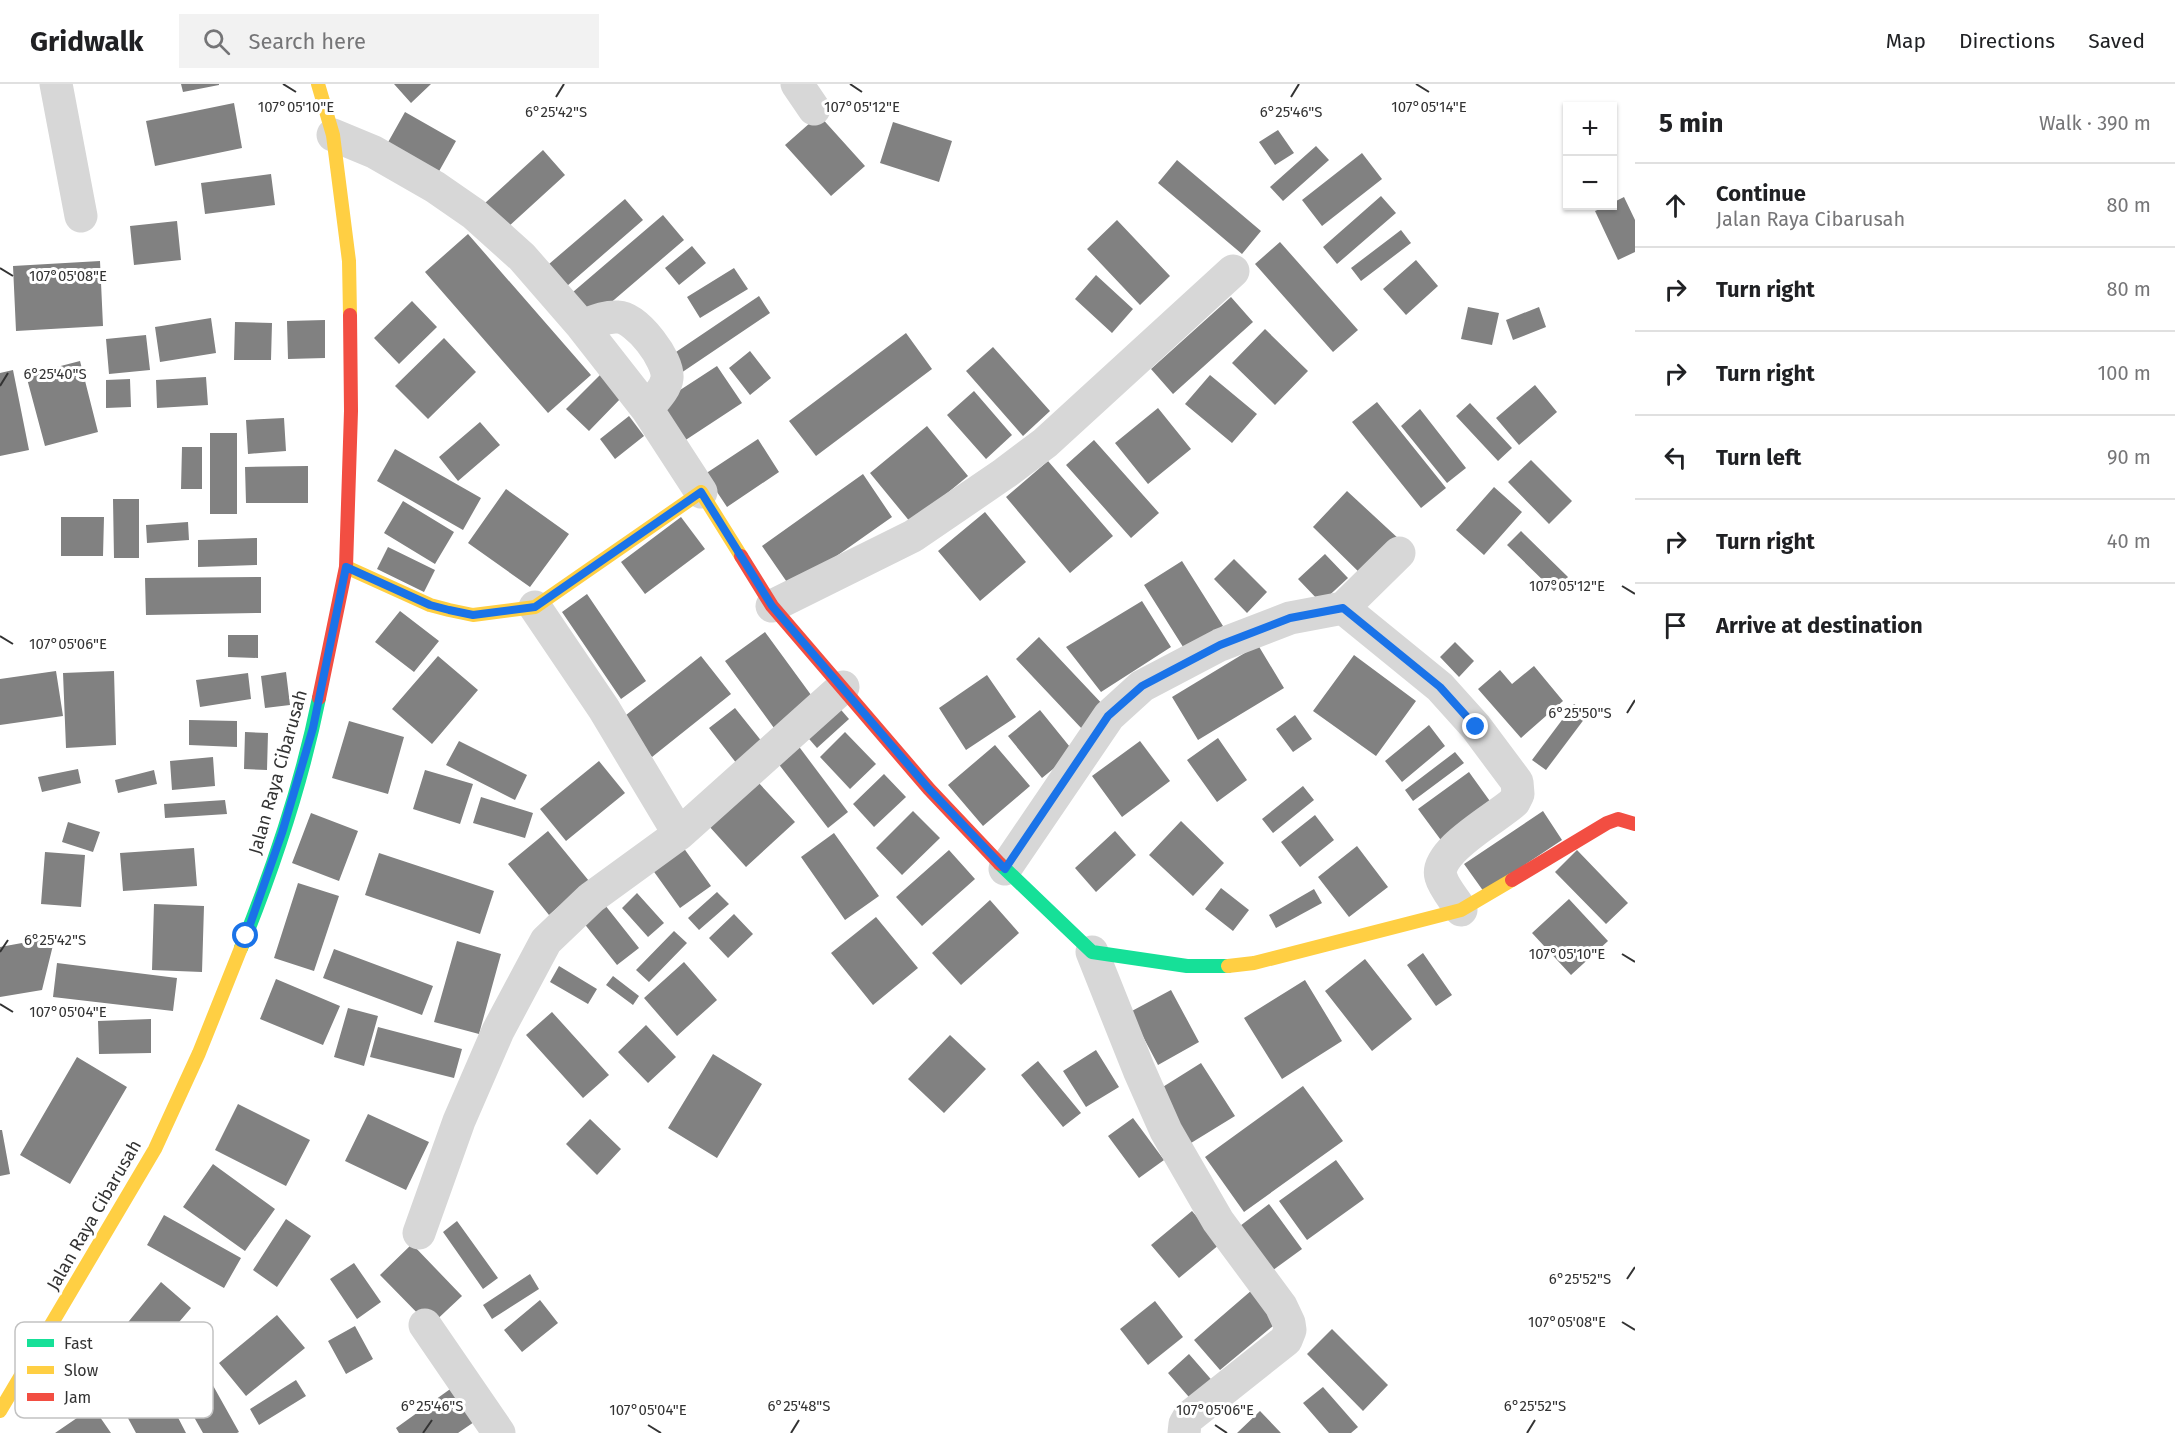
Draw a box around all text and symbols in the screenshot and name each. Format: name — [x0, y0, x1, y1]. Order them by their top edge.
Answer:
search box — [179, 14, 599, 68]
text: Gridwalk — [30, 25, 143, 58]
icon: search — [200, 25, 233, 58]
text: Search here — [248, 28, 366, 55]
text: Map — [1886, 28, 1926, 54]
text: Directions — [1959, 28, 2055, 54]
text: Saved — [2088, 28, 2145, 54]
text: 107°05'10"E — [258, 98, 334, 116]
text: 107°05'12"E — [824, 98, 900, 116]
text: 107°05'14"E — [1391, 98, 1467, 116]
map controls — [1563, 102, 1617, 210]
button: + — [1563, 102, 1617, 156]
text: 6°25'42"S — [525, 103, 587, 121]
text: 6°25'46"S — [1260, 103, 1322, 121]
text: 5 min — [1659, 108, 1723, 139]
text: Walk · 390 m — [2039, 111, 2151, 135]
button: − — [1563, 156, 1617, 210]
text: Continue — [1716, 180, 1806, 207]
icon: ahead — [1659, 189, 1692, 222]
text: 80 m — [2106, 193, 2151, 217]
text: Jalan Raya Cibarusah — [1716, 207, 1905, 231]
text: 107°05'08"E — [29, 267, 107, 285]
icon: right — [1659, 273, 1692, 306]
text: Turn right — [1716, 276, 1815, 303]
text: 80 m — [2106, 277, 2151, 301]
icon: right — [1659, 357, 1692, 390]
text: Turn right — [1716, 360, 1815, 387]
text: 100 m — [2098, 361, 2151, 385]
text: 6°25'40"S — [23, 365, 87, 383]
icon: left — [1659, 441, 1692, 474]
text: Turn left — [1716, 444, 1801, 471]
text: 90 m — [2107, 445, 2151, 469]
icon: right — [1659, 525, 1692, 558]
text: Turn right — [1716, 528, 1815, 555]
text: 40 m — [2107, 529, 2151, 553]
text: 107°05'12"E — [1529, 577, 1605, 595]
icon: arrive — [1659, 609, 1692, 642]
text: Arrive at destination — [1716, 612, 1923, 639]
text: 107°05'06"E — [29, 635, 107, 653]
street label: Jalan Raya Cibarusah — [244, 687, 312, 857]
text: 6°25'50"S — [1548, 704, 1612, 722]
route end — [1462, 713, 1488, 739]
route start — [232, 922, 258, 948]
text: 6°25'42"S — [24, 931, 86, 949]
text: 107°05'10"E — [1529, 945, 1605, 963]
text: 107°05'04"E — [29, 1003, 107, 1021]
street label: Jalan Raya Cibarusah — [42, 1136, 146, 1294]
text: 6°25'52"S — [1549, 1270, 1611, 1288]
text: 107°05'08"E — [1528, 1313, 1606, 1331]
legend — [15, 1322, 213, 1418]
text: Fast — [64, 1334, 93, 1353]
text: Slow — [64, 1361, 99, 1380]
text: Jam — [64, 1388, 91, 1407]
text: 6°25'46"S — [401, 1397, 463, 1415]
text: 6°25'48"S — [767, 1397, 831, 1415]
text: 6°25'52"S — [1504, 1397, 1566, 1415]
text: 107°05'04"E — [609, 1401, 687, 1419]
text: 107°05'06"E — [1176, 1401, 1254, 1419]

